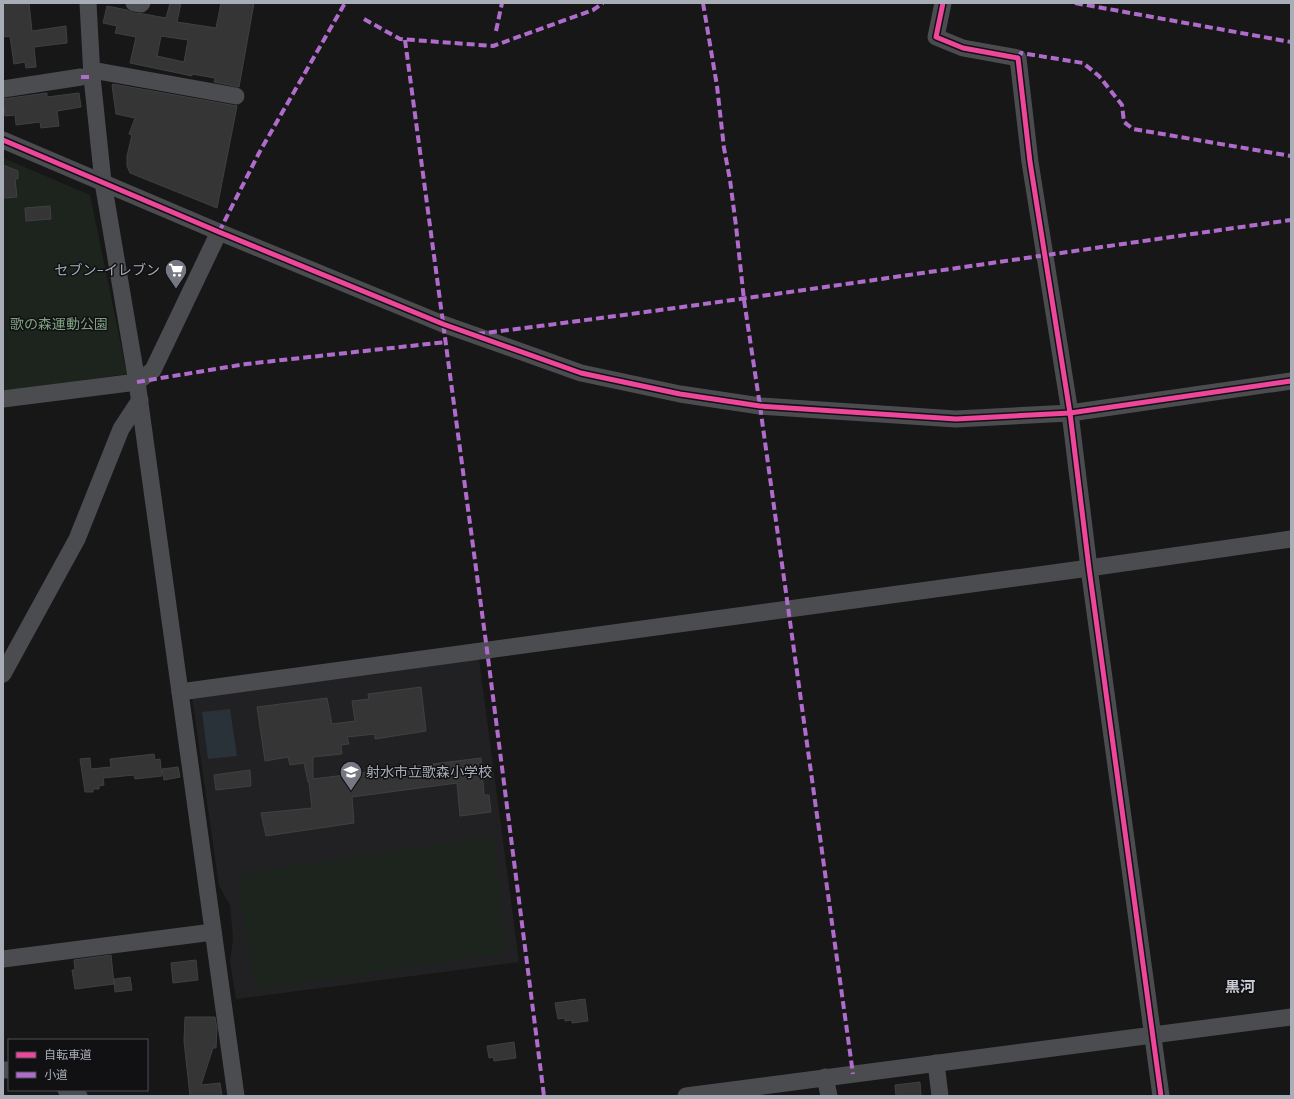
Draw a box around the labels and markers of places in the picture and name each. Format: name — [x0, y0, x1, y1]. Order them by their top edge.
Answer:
supermarket icon: セブン-イレブン — [163, 257, 189, 290]
place label: セブン-イレブン — [54, 261, 160, 279]
school or university icon: 射水市立歌森小学校 — [338, 759, 364, 792]
place label: 射水市立歌森小学校 — [366, 763, 492, 781]

